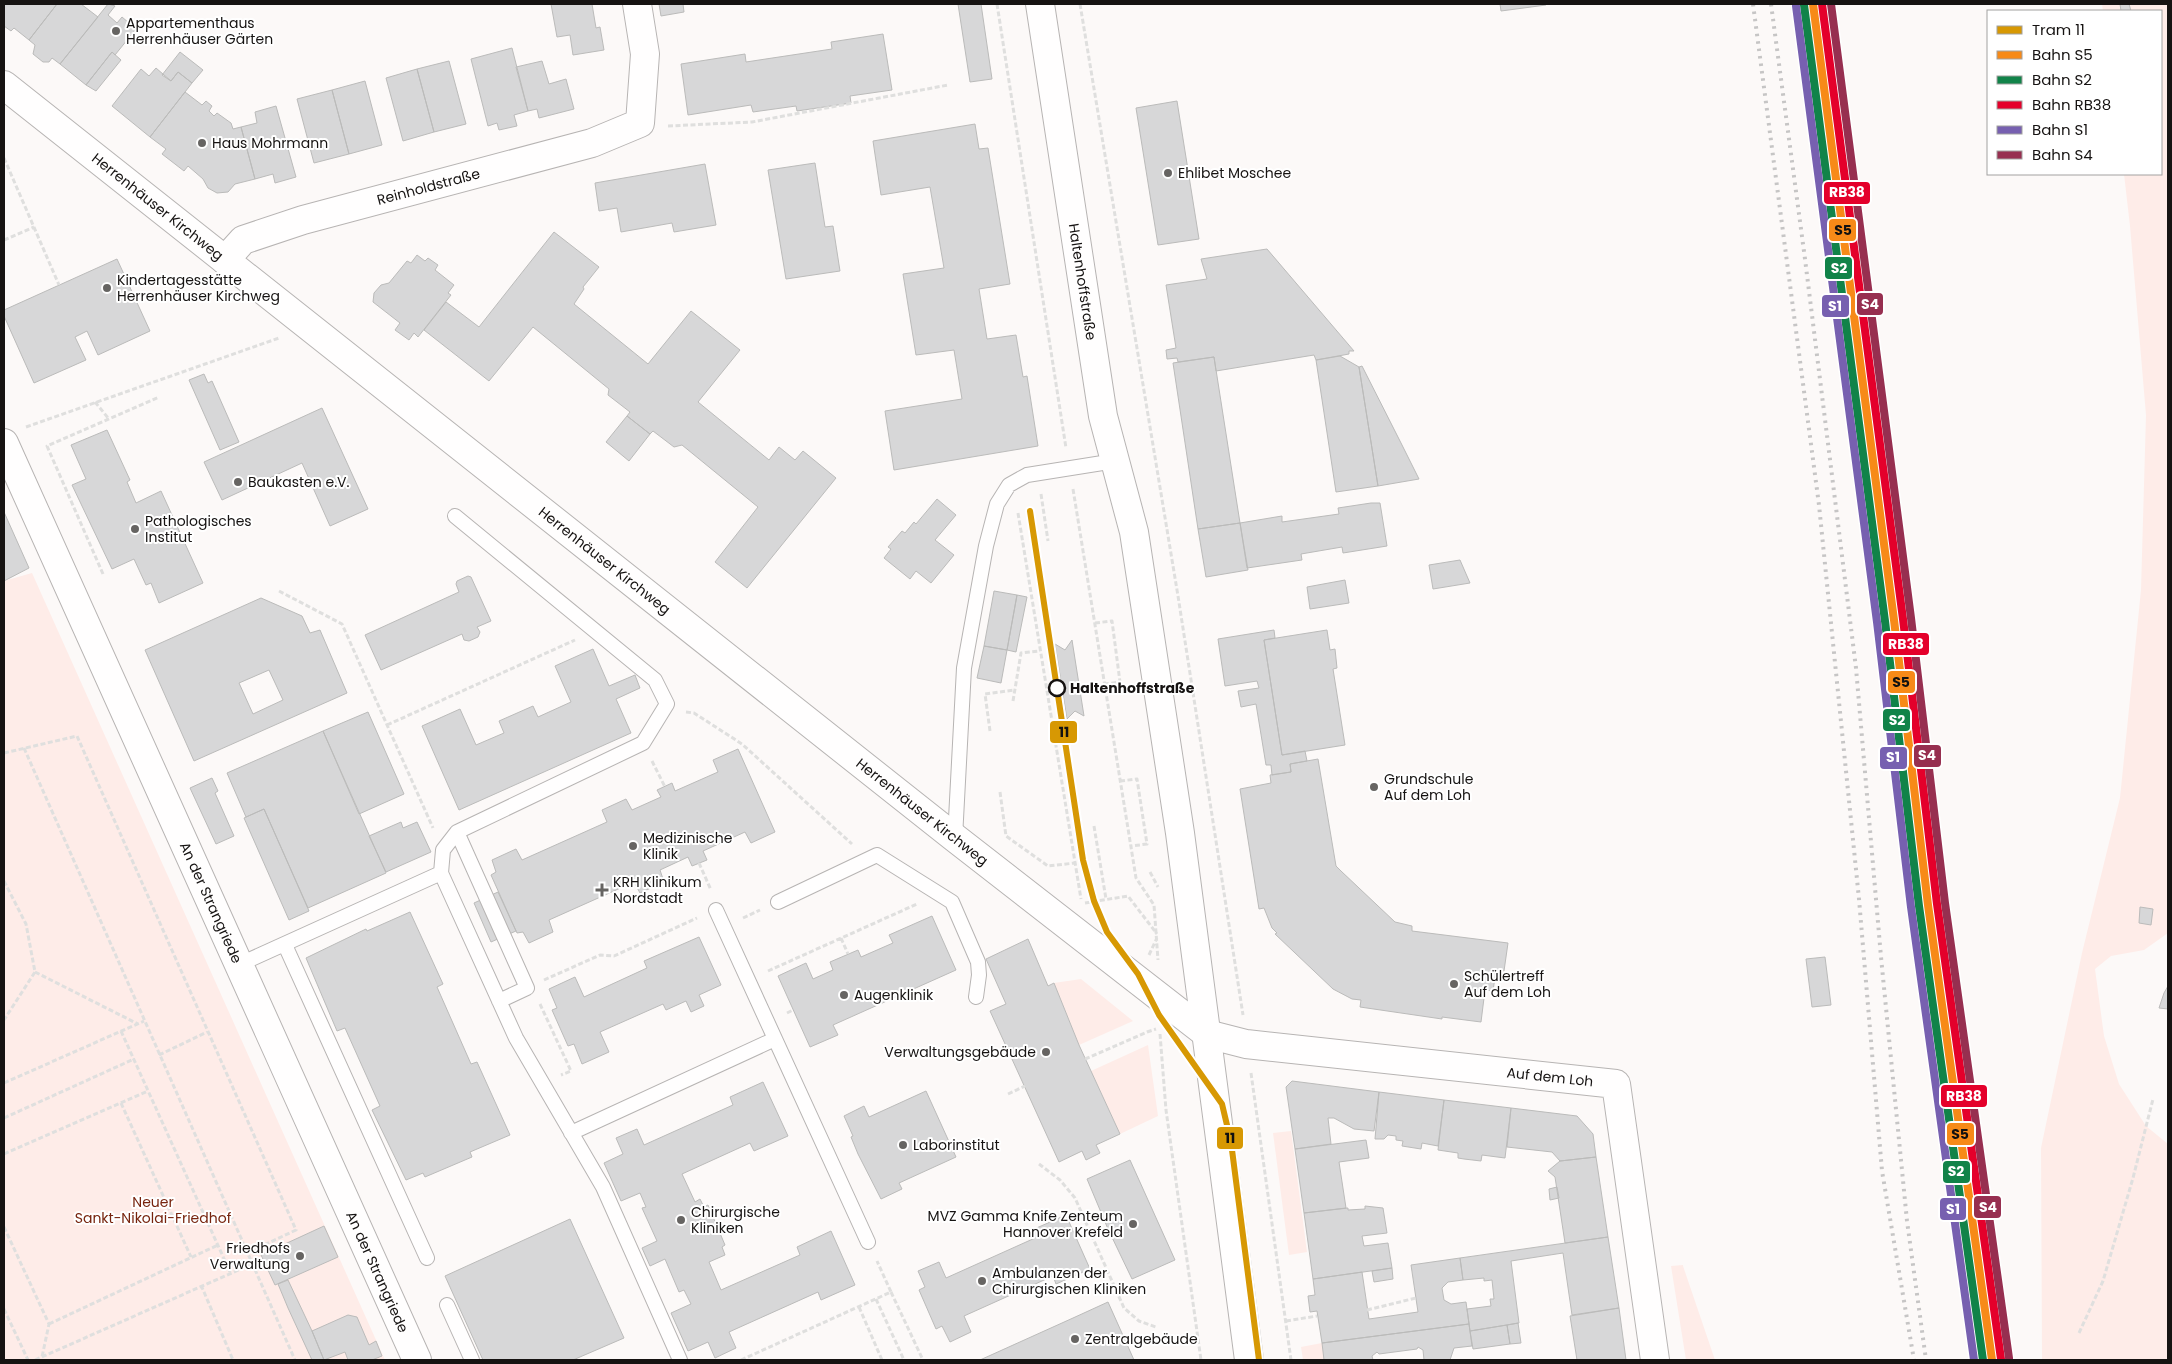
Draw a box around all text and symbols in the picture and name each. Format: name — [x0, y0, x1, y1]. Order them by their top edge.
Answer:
legend — [1987, 10, 2162, 175]
place label: Appartementhaus Herrenhäuser Gärten — [126, 13, 273, 49]
text: Tram 11 — [2032, 19, 2085, 40]
marker: Appartementhaus Herrenhäuser Gärten — [110, 25, 122, 37]
text: Bahn S5 — [2032, 44, 2093, 65]
text: Bahn S2 — [2032, 69, 2092, 90]
text: Bahn RB38 — [2032, 94, 2111, 115]
text: Bahn S1 — [2032, 119, 2088, 140]
place label: Haus Mohrmann — [212, 133, 328, 153]
marker: Haus Mohrmann — [196, 137, 208, 149]
text: Bahn S4 — [2032, 144, 2093, 165]
street label: Herrenhäuser Kirchweg — [88, 148, 228, 265]
street label: Reinholdstraße — [375, 163, 482, 210]
place label: Ehlibet Moschee — [1178, 163, 1291, 183]
marker: Ehlibet Moschee — [1162, 167, 1174, 179]
line badge: RB38 — [1823, 181, 1871, 205]
text: RB38 — [1829, 182, 1865, 202]
line badge: S5 — [1828, 218, 1857, 242]
text: S5 — [1834, 220, 1852, 240]
street label: Haltenhoffstraße — [1064, 222, 1101, 342]
line badge: S2 — [1824, 256, 1853, 280]
text: S2 — [1831, 258, 1847, 278]
place label: Kindertagesstätte Herrenhäuser Kirchweg — [117, 270, 280, 306]
marker: Kindertagesstätte Herrenhäuser Kirchweg — [101, 282, 113, 294]
line badge: S4 — [1856, 292, 1884, 316]
line badge: S1 — [1821, 294, 1850, 318]
text: S4 — [1861, 294, 1879, 314]
text: S1 — [1828, 296, 1842, 316]
place label: Baukasten e.V. — [248, 472, 350, 492]
marker: Baukasten e.V. — [232, 476, 244, 488]
street label: Herrenhäuser Kirchweg — [534, 502, 675, 619]
place label: Pathologisches Institut — [145, 511, 252, 547]
marker: Pathologisches Institut — [129, 523, 141, 535]
line badge: RB38 — [1882, 632, 1930, 656]
text: RB38 — [1888, 634, 1924, 654]
line badge: S5 — [1887, 670, 1916, 694]
text: S5 — [1892, 672, 1910, 692]
place label: Haltenhoffstraße — [1070, 678, 1195, 698]
marker: Haltenhoffstraße — [1048, 679, 1066, 697]
line badge: S2 — [1882, 708, 1911, 732]
text: S2 — [1889, 710, 1905, 730]
line badge: 11 — [1049, 720, 1078, 744]
text: 11 — [1059, 722, 1069, 742]
line badge: S4 — [1913, 744, 1942, 768]
text: S4 — [1918, 745, 1936, 765]
line badge: S1 — [1879, 746, 1908, 770]
text: S1 — [1886, 747, 1900, 767]
street label: Herrenhäuser Kirchweg — [852, 753, 992, 870]
place label: Grundschule Auf dem Loh — [1384, 769, 1474, 805]
marker: Grundschule Auf dem Loh — [1368, 781, 1380, 793]
place label: Medizinische Klinik — [643, 828, 733, 864]
street label: An der Strangriede — [175, 839, 247, 967]
marker: Medizinische Klinik — [627, 840, 639, 852]
place label: KRH Klinikum Nordstadt — [613, 872, 702, 908]
marker: KRH Klinikum Nordstadt — [595, 883, 609, 897]
place label: Schülertreff Auf dem Loh — [1464, 966, 1551, 1002]
marker: Schülertreff Auf dem Loh — [1448, 978, 1460, 990]
place label: Augenklinik — [854, 985, 934, 1005]
marker: Augenklinik — [838, 989, 850, 1001]
place label: Verwaltungsgebäude — [884, 1042, 1036, 1062]
marker: Verwaltungsgebäude — [1040, 1046, 1052, 1058]
street label: Auf dem Loh — [1506, 1062, 1594, 1091]
line badge: RB38 — [1940, 1084, 1988, 1108]
text: RB38 — [1946, 1086, 1982, 1106]
line badge: S5 — [1946, 1122, 1975, 1146]
text: S5 — [1951, 1124, 1969, 1144]
line badge: 11 — [1216, 1126, 1244, 1150]
text: 11 — [1225, 1128, 1235, 1148]
place label: Laborinstitut — [913, 1135, 1000, 1155]
marker: Laborinstitut — [897, 1139, 909, 1151]
line badge: S2 — [1942, 1160, 1971, 1184]
text: S2 — [1948, 1161, 1964, 1181]
park label: Neuer Sankt-Nikolai-Friedhof — [75, 1192, 232, 1228]
line badge: S4 — [1973, 1195, 2002, 1219]
line badge: S1 — [1939, 1197, 1967, 1221]
text: S4 — [1979, 1197, 1997, 1217]
text: S1 — [1946, 1199, 1960, 1219]
place label: Chirurgische Kliniken — [691, 1202, 780, 1238]
place label: MVZ Gamma Knife Zenteum Hannover Krefeld — [928, 1206, 1123, 1242]
street label: An der Strangriede — [341, 1208, 413, 1336]
marker: Chirurgische Kliniken — [675, 1214, 687, 1226]
marker: MVZ Gamma Knife Zenteum Hannover Krefeld — [1127, 1218, 1139, 1230]
place label: Friedhofs Verwaltung — [210, 1238, 290, 1274]
marker: Friedhofs Verwaltung — [294, 1250, 306, 1262]
place label: Ambulanzen der Chirurgischen Kliniken — [992, 1263, 1146, 1299]
marker: Ambulanzen der Chirurgischen Kliniken — [976, 1275, 988, 1287]
place label: Zentralgebäude — [1085, 1329, 1198, 1349]
marker: Zentralgebäude — [1069, 1333, 1081, 1345]

